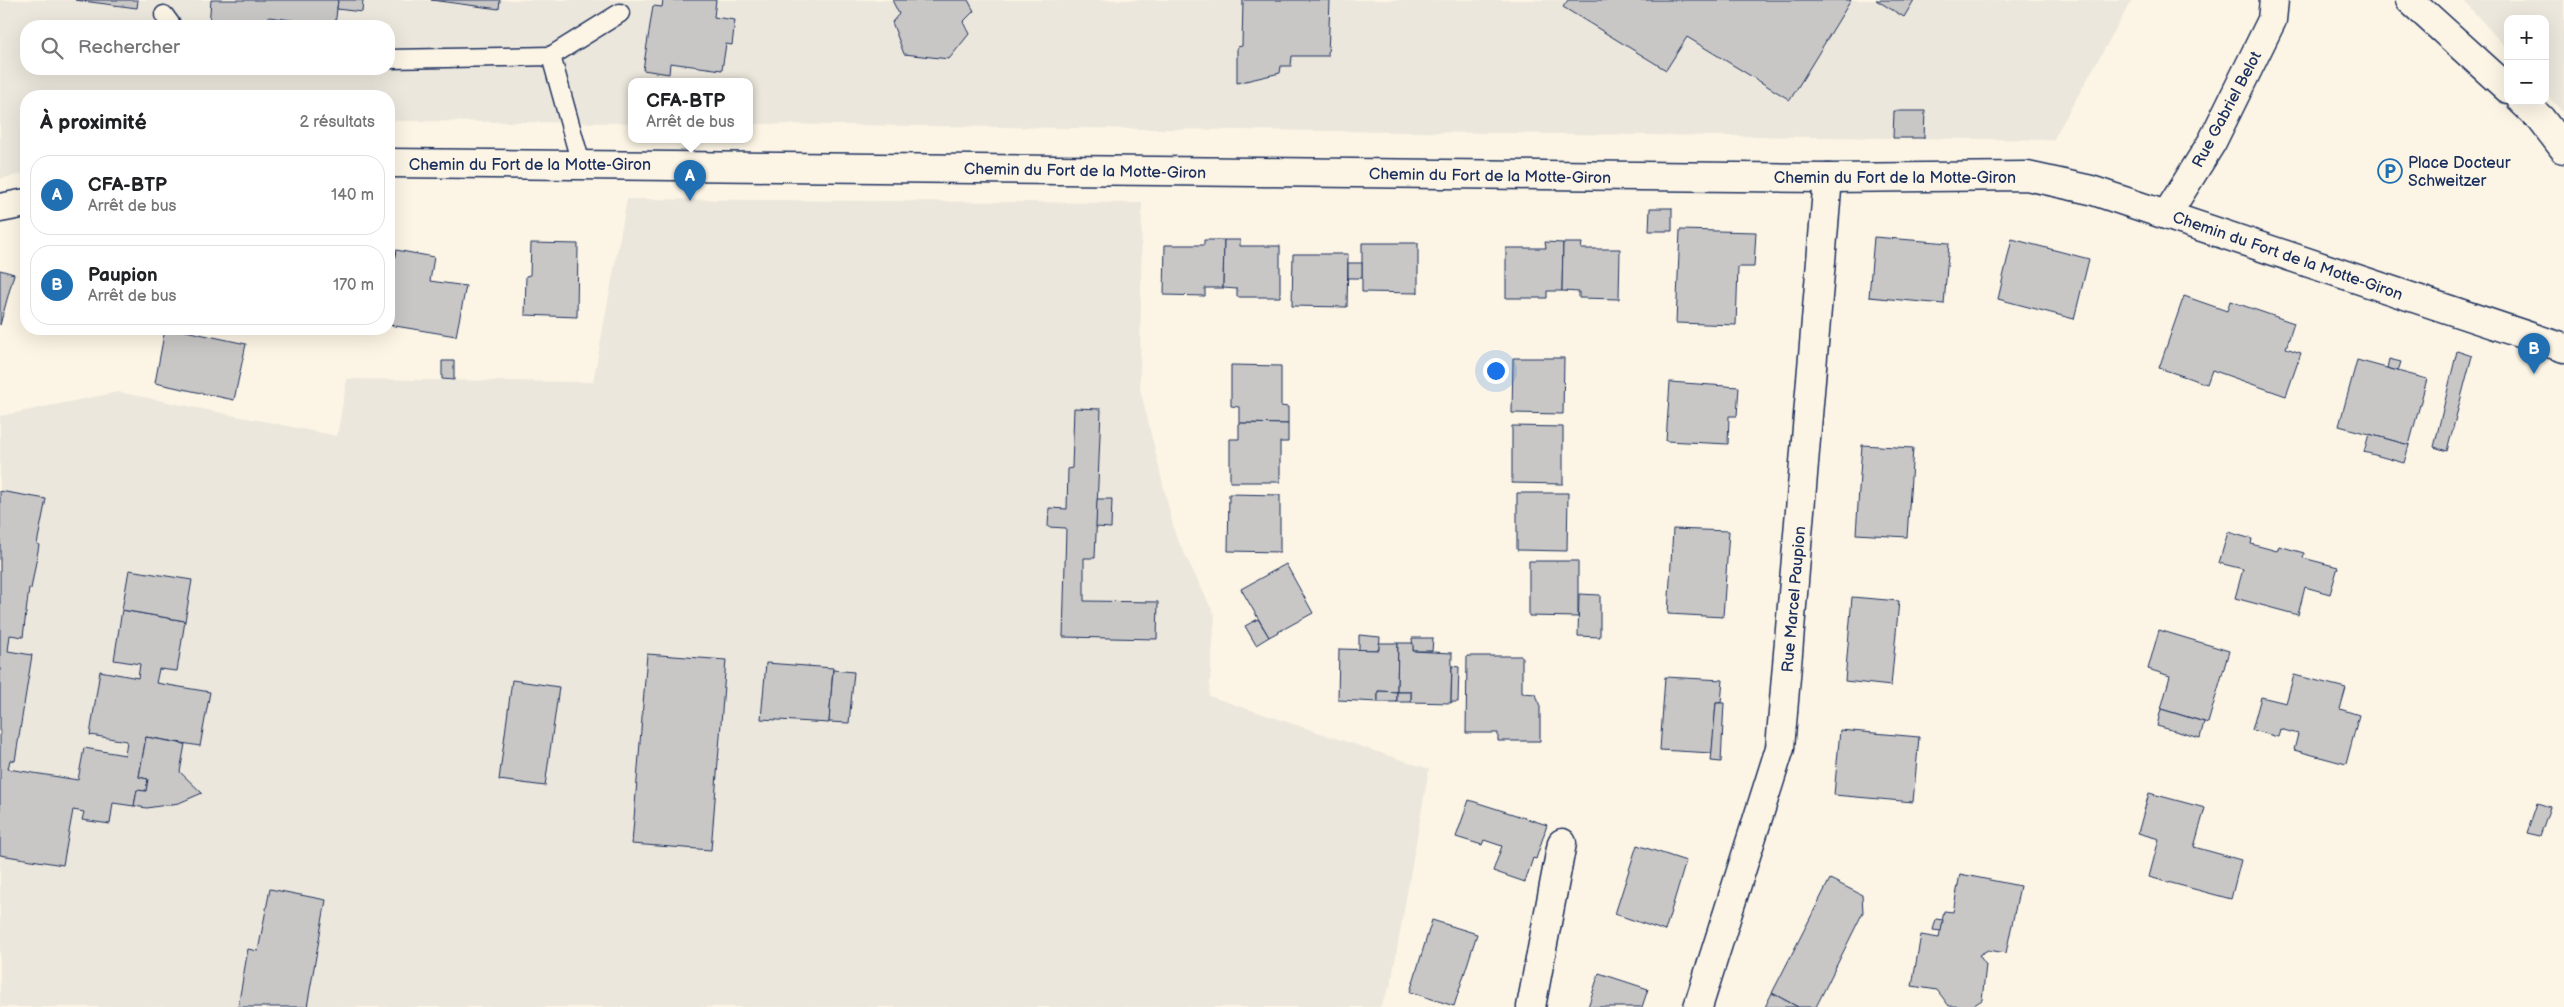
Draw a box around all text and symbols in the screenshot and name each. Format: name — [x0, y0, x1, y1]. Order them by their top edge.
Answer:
map controls — [2504, 15, 2549, 105]
button: + — [2504, 15, 2549, 60]
search box — [20, 20, 395, 75]
icon: search — [38, 34, 66, 62]
text: Rechercher — [78, 36, 180, 59]
street label: Rue Gabriel Belot — [2189, 48, 2266, 171]
button: − — [2504, 60, 2549, 105]
popup — [628, 78, 753, 143]
text: CFA-BTP — [646, 90, 725, 113]
text: À proximité — [40, 110, 147, 135]
text: 2 résultats — [300, 113, 375, 132]
text: Arrêt de bus — [646, 113, 735, 132]
place label: Place Docteur Schweitzer — [2408, 154, 2511, 191]
street label: Chemin du Fort de la Motte-Giron — [409, 156, 651, 175]
parking icon: Place Docteur Schweitzer — [2377, 158, 2403, 184]
pin: A — [674, 160, 706, 201]
street label: Chemin du Fort de la Motte-Giron — [964, 160, 1206, 183]
street label: Chemin du Fort de la Motte-Giron — [1369, 165, 1611, 188]
street label: Chemin du Fort de la Motte-Giron — [1774, 169, 2016, 188]
text: CFA-BTP — [88, 174, 167, 197]
text: A — [52, 186, 62, 205]
text: 140 m — [331, 186, 374, 205]
text: Arrêt de bus — [88, 197, 177, 216]
street label: Chemin du Fort de la Motte-Giron — [2170, 208, 2405, 305]
text: Paupion — [88, 264, 158, 287]
text: B — [51, 276, 63, 295]
text: 170 m — [333, 276, 374, 295]
text: Arrêt de bus — [88, 287, 177, 306]
pin: B — [2518, 333, 2550, 374]
your location — [1483, 358, 1509, 384]
street label: Rue Marcel Paupion — [1779, 525, 1810, 673]

